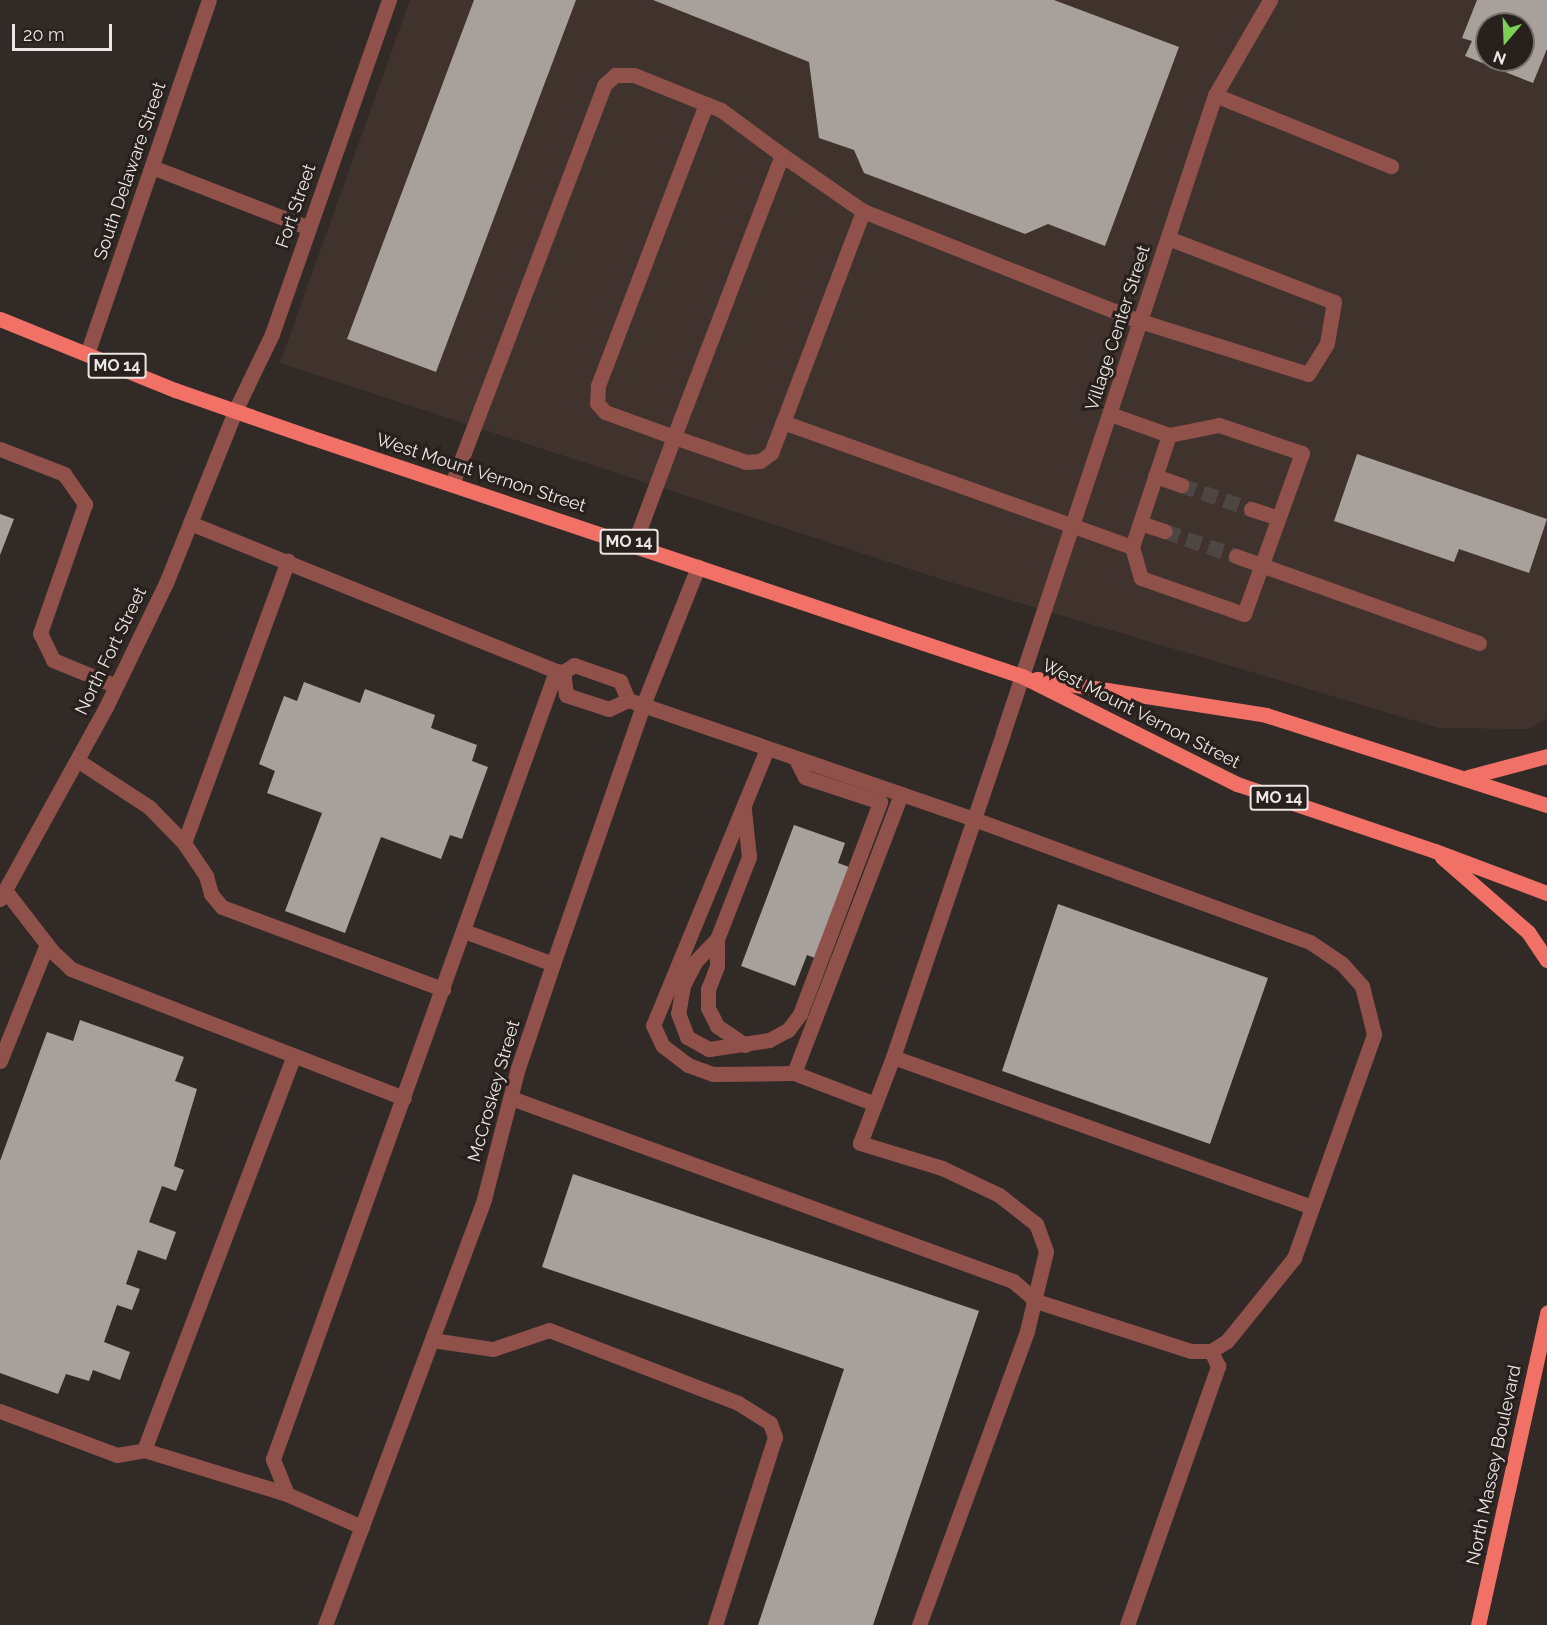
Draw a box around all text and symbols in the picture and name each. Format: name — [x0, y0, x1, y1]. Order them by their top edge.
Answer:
scale bar — [15, 12, 116, 50]
north arrow — [1475, 12, 1535, 72]
text: 20 m — [23, 24, 65, 45]
text: N — [1491, 47, 1508, 69]
street label: South Delaware Street — [89, 79, 171, 263]
street label: Fort Street — [272, 161, 320, 251]
street label: Village Center Street — [1081, 243, 1155, 413]
road number: MO 14 — [87, 353, 147, 379]
street label: West Mount Vernon Street — [373, 429, 589, 517]
road number: MO 14 — [599, 529, 659, 555]
street label: North Fort Street — [71, 584, 151, 718]
street label: West Mount Vernon Street — [1038, 655, 1244, 773]
road number: MO 14 — [1249, 785, 1309, 811]
street label: McCroskey Street — [463, 1017, 525, 1165]
street label: North Massey Boulevard — [1462, 1363, 1526, 1567]

